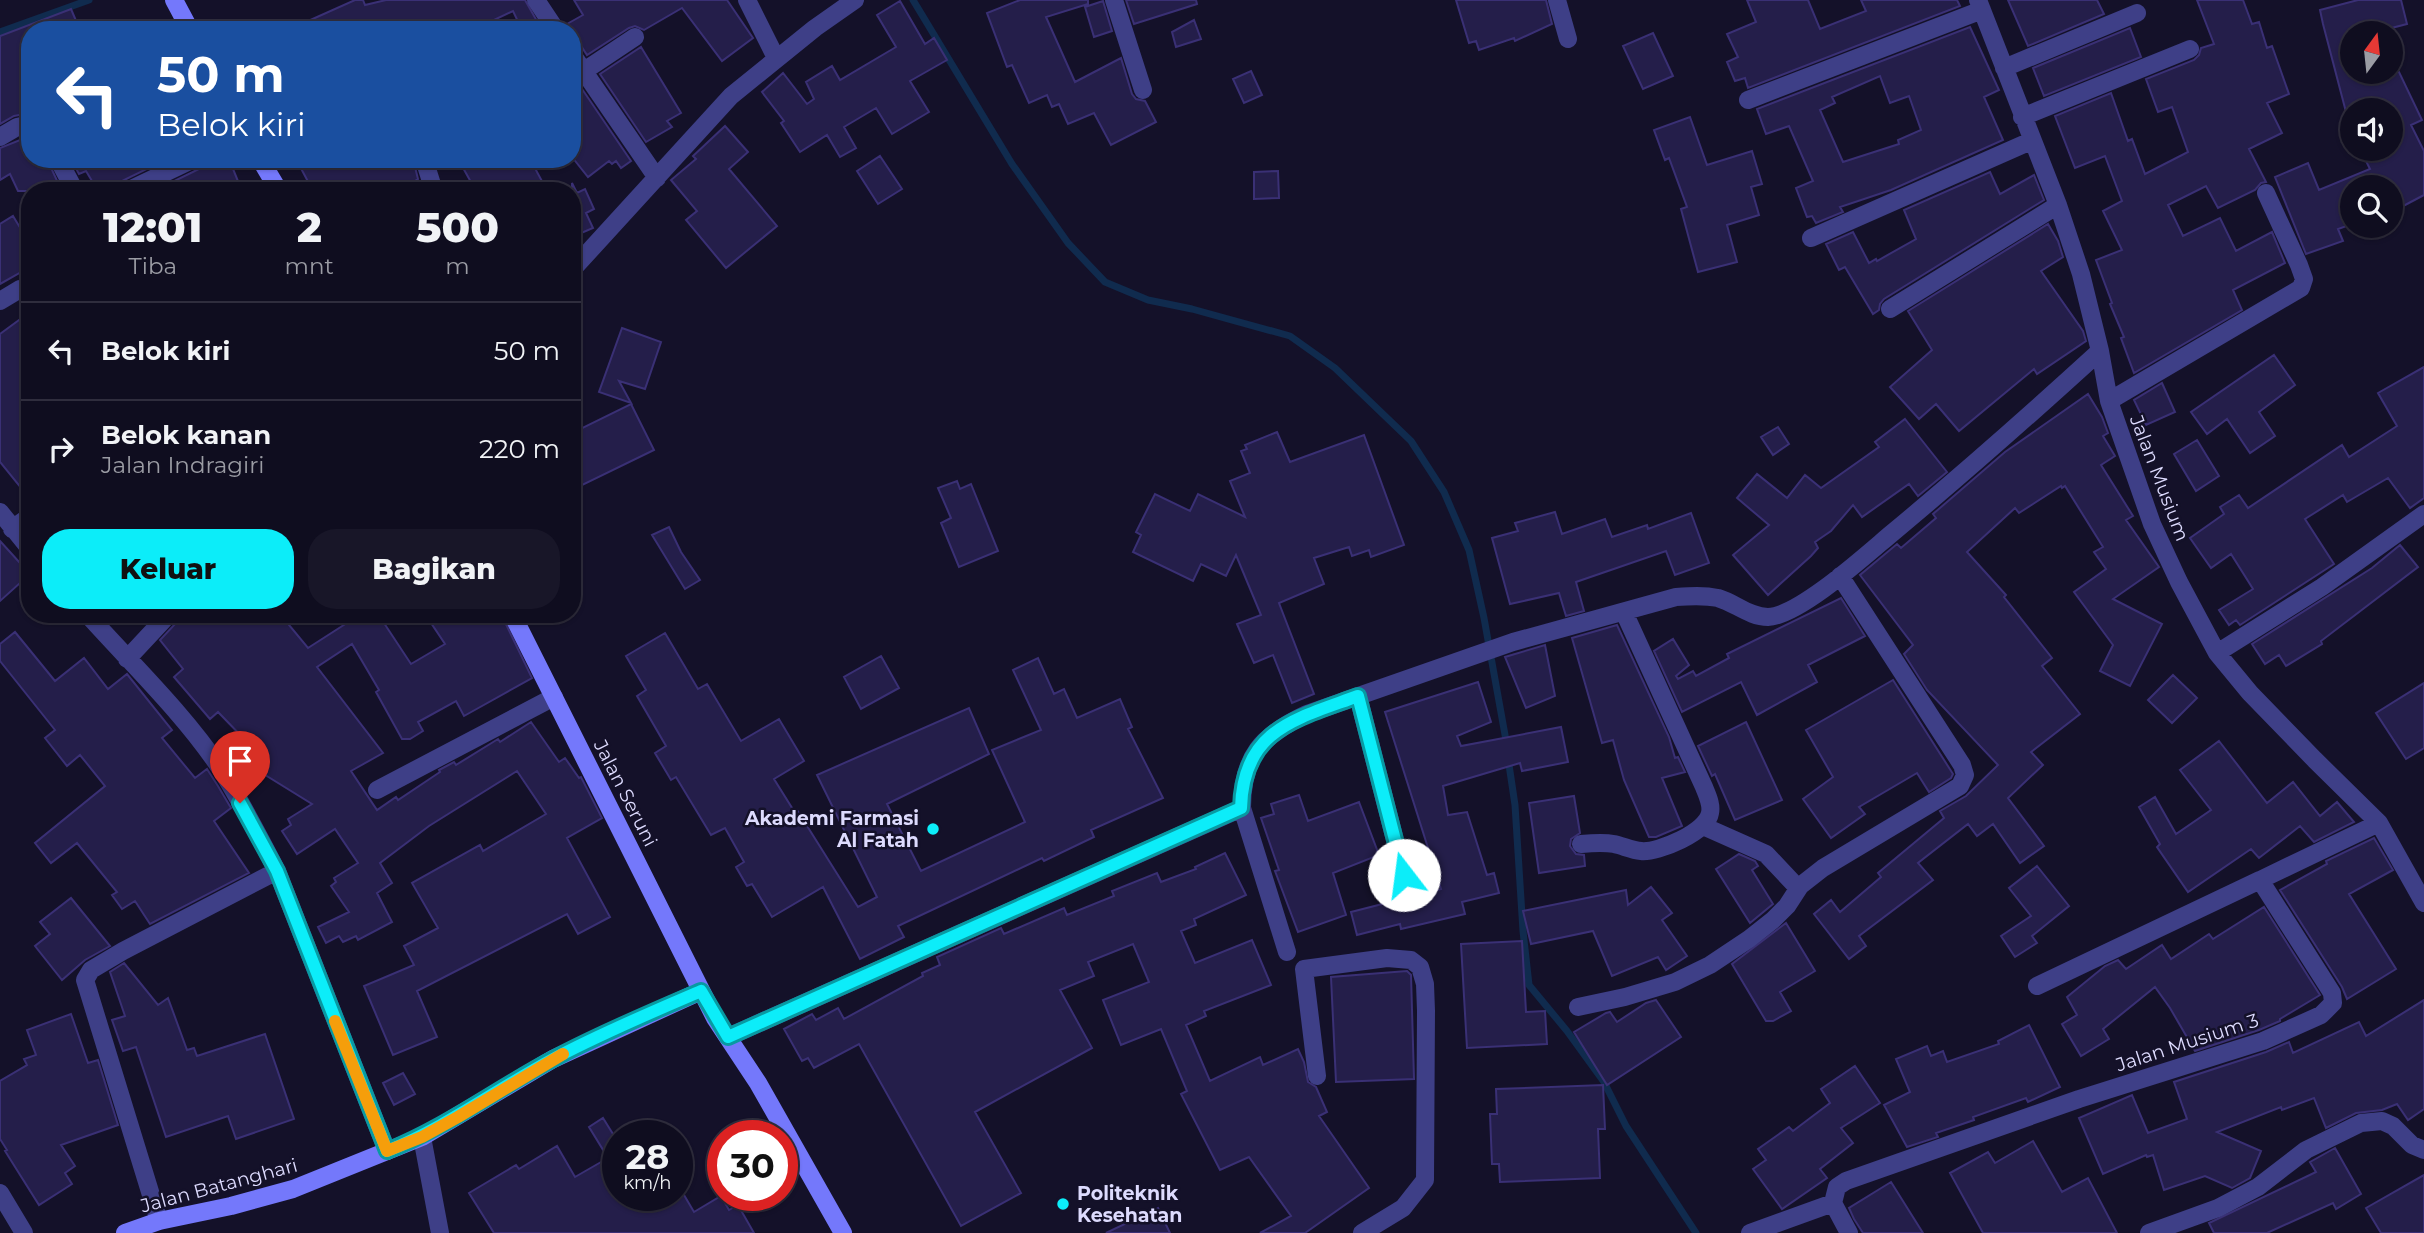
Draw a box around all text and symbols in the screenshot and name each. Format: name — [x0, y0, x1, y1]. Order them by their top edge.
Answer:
north arrow — [2340, 21, 2403, 84]
map controls — [2340, 21, 2403, 238]
text: 50 m — [157, 45, 285, 104]
icon: left — [42, 49, 133, 140]
button: sound — [2340, 98, 2403, 161]
text: Belok kiri — [157, 105, 306, 144]
button: search — [2340, 175, 2403, 238]
text: 12:01 — [103, 201, 203, 253]
text: 2 — [297, 201, 322, 253]
text: 500 — [416, 201, 499, 253]
text: Tiba — [129, 252, 177, 280]
text: mnt — [285, 252, 334, 280]
text: m — [445, 252, 470, 280]
icon: left — [42, 332, 80, 370]
text: Belok kiri — [101, 335, 230, 367]
text: 50 m — [494, 335, 560, 367]
street label: Jalan Musium — [2125, 411, 2194, 544]
text: Belok kanan — [101, 419, 271, 451]
icon: right — [42, 430, 80, 468]
text: 220 m — [479, 433, 560, 465]
text: Jalan Indragiri — [101, 451, 265, 479]
button: Keluar — [42, 529, 294, 609]
button: Bagikan — [308, 529, 560, 609]
pin — [210, 731, 270, 803]
street label: Jalan Seruni — [588, 735, 662, 850]
icon: arrive — [221, 742, 259, 780]
place label: Akademi Farmasi Al Fatah — [744, 807, 919, 852]
marker: Akademi Farmasi Al Fatah — [925, 821, 941, 837]
position arrow — [1367, 838, 1441, 912]
street label: Jalan Musium 3 — [2112, 1009, 2261, 1077]
speed limit sign: 30 — [707, 1120, 798, 1211]
text: 28 — [626, 1135, 669, 1178]
street label: Jalan Batanghari — [137, 1153, 300, 1218]
text: km/h — [623, 1172, 672, 1194]
place label: Politeknik Kesehatan — [1077, 1182, 1182, 1227]
marker: Politeknik Kesehatan — [1055, 1196, 1071, 1212]

